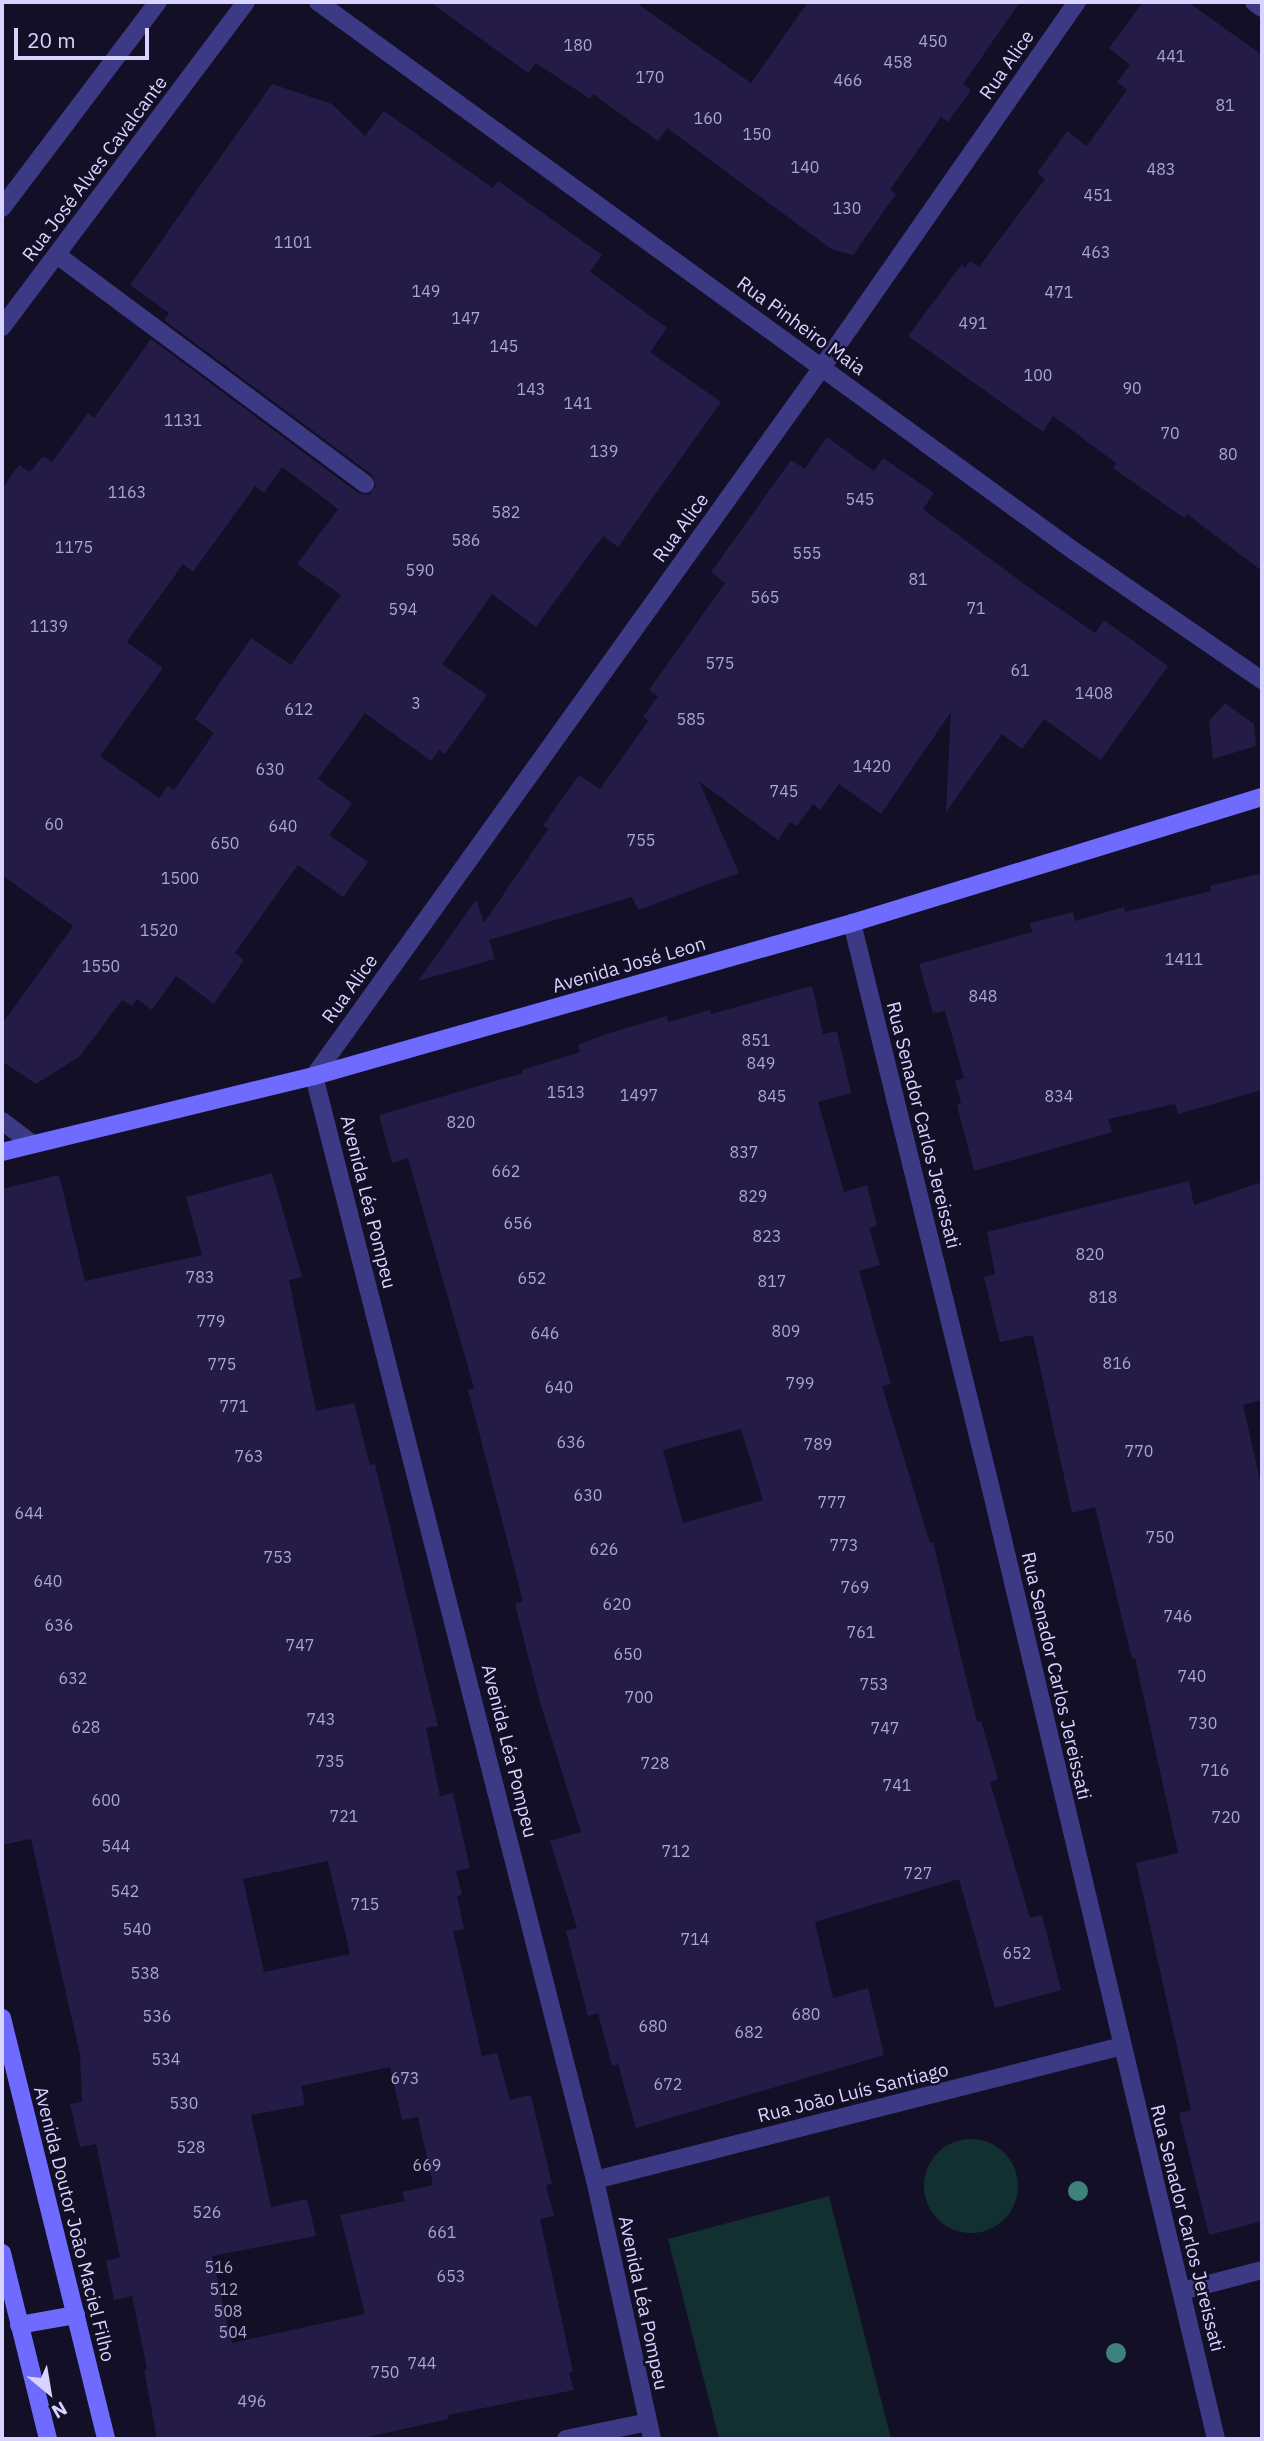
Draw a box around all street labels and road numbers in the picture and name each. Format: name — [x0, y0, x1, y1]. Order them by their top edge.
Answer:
street label: Rua Alice — [975, 26, 1039, 104]
street label: Rua José Alves Cavalcante — [18, 72, 172, 266]
street label: Rua Pinheiro Maia — [732, 272, 870, 380]
street label: Rua Alice — [648, 489, 714, 567]
street label: Avenida José Leon — [550, 932, 708, 998]
street label: Rua Alice — [317, 950, 383, 1028]
street label: Rua Senador Carlos Jereissati — [881, 999, 965, 1251]
street label: Avenida Léa Pompeu — [335, 1113, 401, 1291]
street label: Rua Senador Carlos Jereissati — [1016, 1550, 1096, 1802]
street label: Avenida Léa Pompeu — [476, 1662, 542, 1840]
street label: Rua João Luís Santiago — [755, 2058, 951, 2128]
street label: Avenida Doutor João Maciel Filho — [29, 2084, 119, 2364]
street label: Rua Senador Carlos Jereissati — [1145, 2102, 1229, 2354]
street label: Avenida Léa Pompeu — [613, 2214, 673, 2392]

